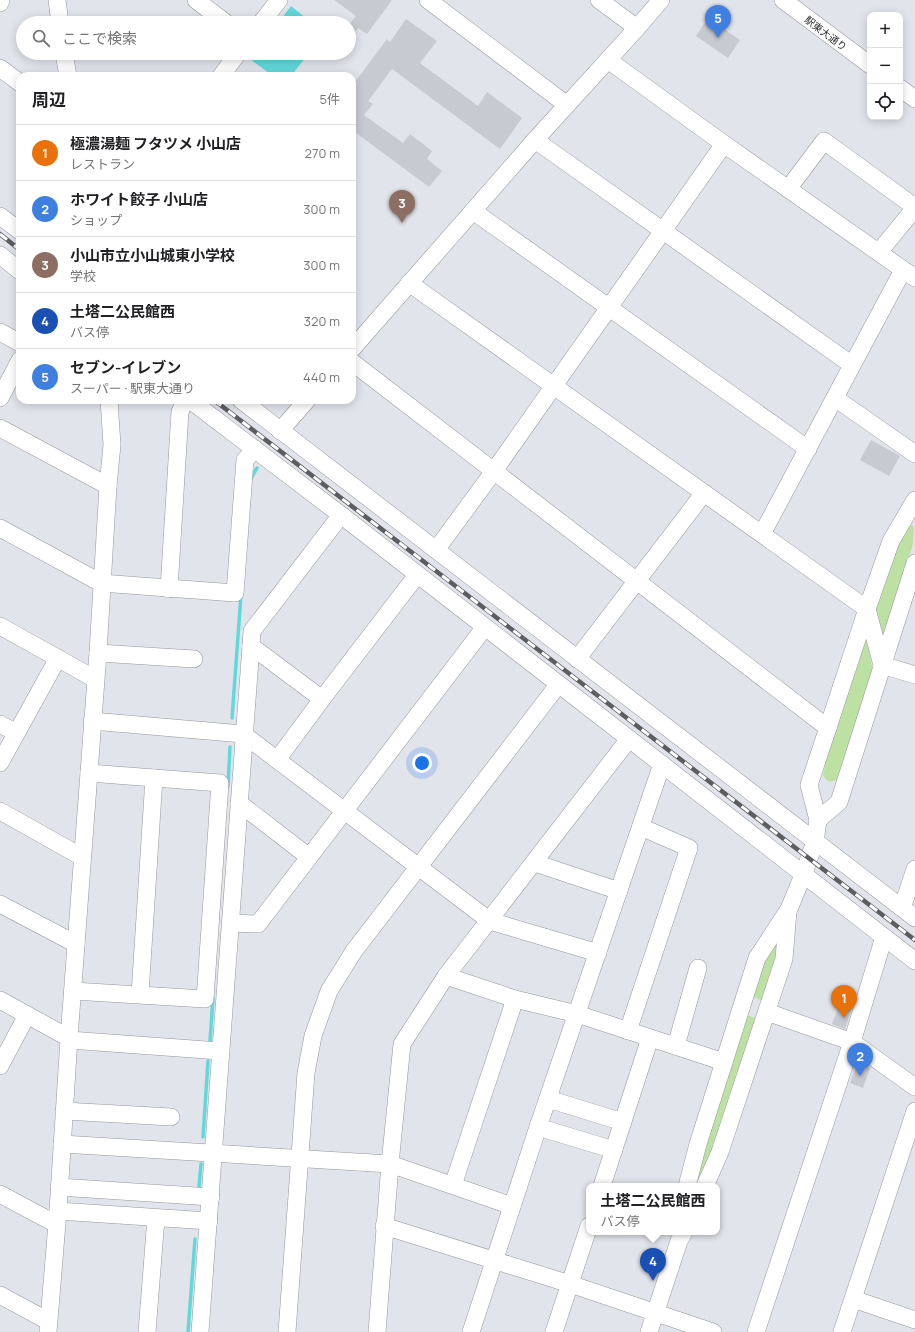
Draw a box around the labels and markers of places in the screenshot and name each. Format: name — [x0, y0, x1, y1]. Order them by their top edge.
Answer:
pin: 5 — [705, 5, 731, 38]
pin: 3 — [389, 190, 415, 223]
pin: 1 — [831, 985, 857, 1018]
pin: 2 — [847, 1043, 873, 1076]
pin: 4 — [640, 1248, 666, 1281]

